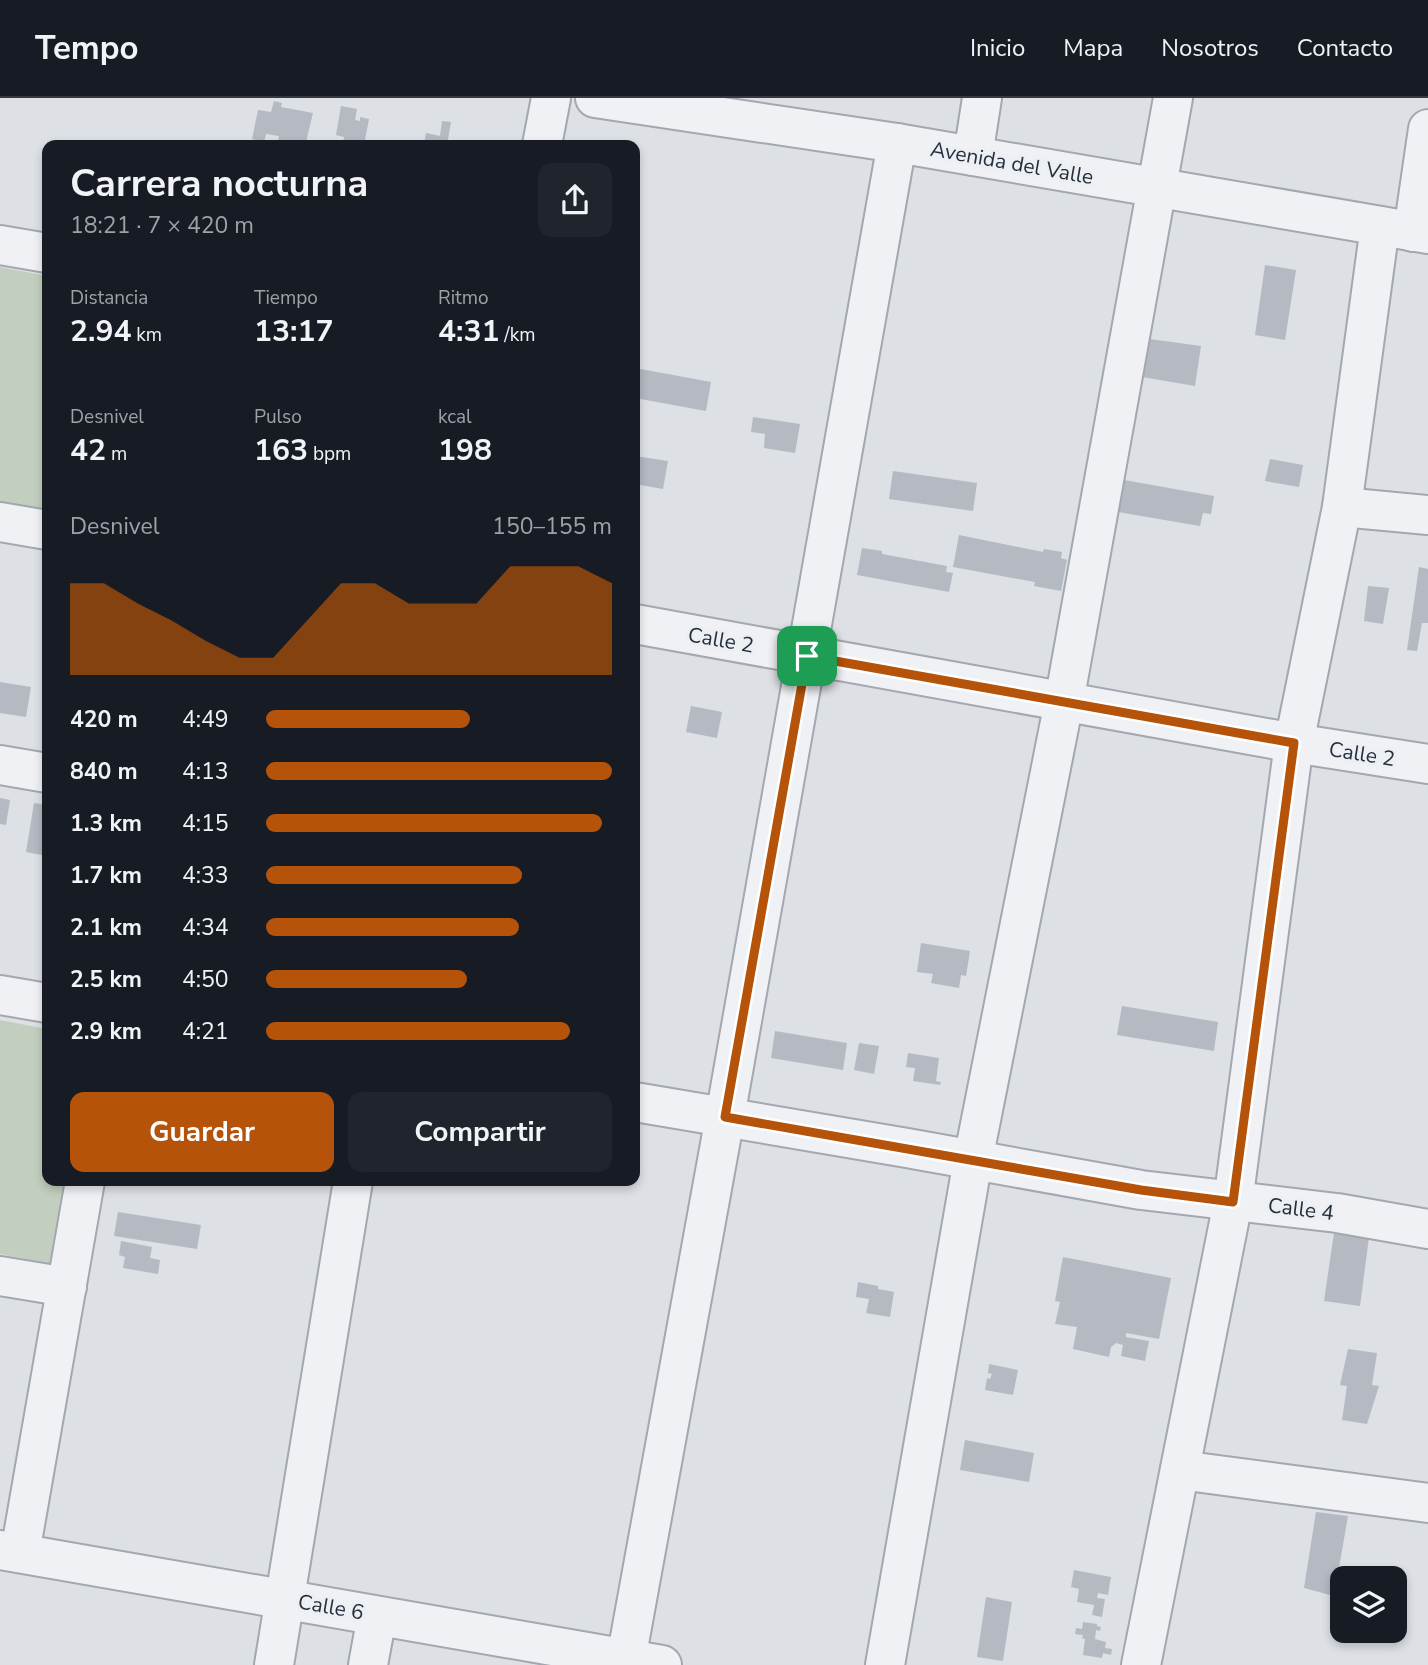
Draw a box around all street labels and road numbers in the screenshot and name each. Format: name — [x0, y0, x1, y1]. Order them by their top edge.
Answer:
street label: Avenida del Valle — [928, 135, 1096, 191]
street label: Calle 2 — [686, 620, 756, 660]
street label: Calle 2 — [1327, 735, 1397, 773]
street label: Calle 4 — [1266, 1191, 1336, 1227]
street label: Calle 6 — [296, 1587, 366, 1627]

